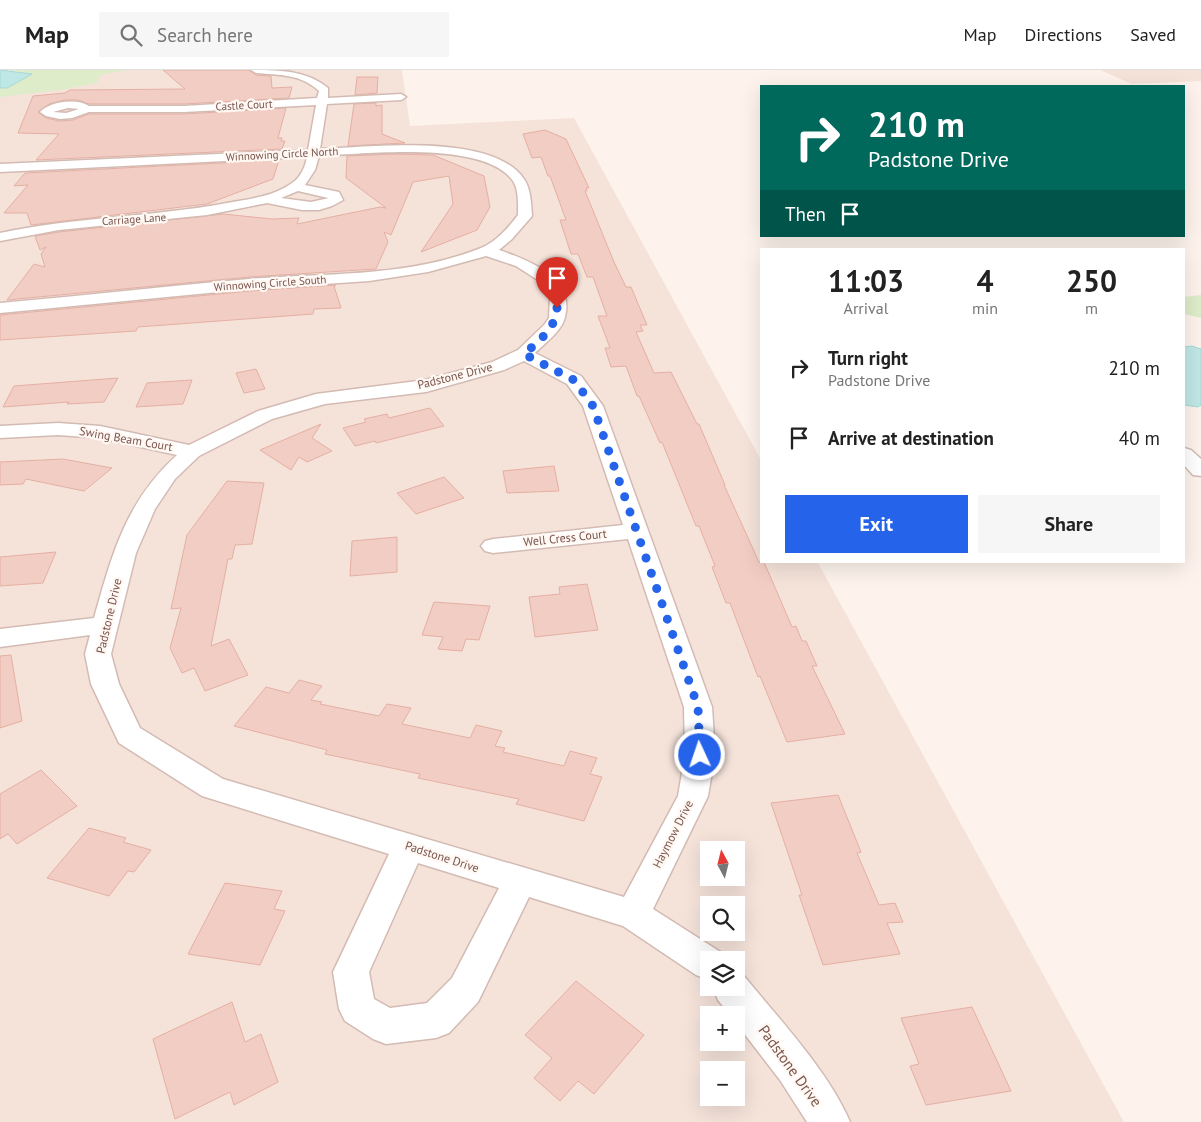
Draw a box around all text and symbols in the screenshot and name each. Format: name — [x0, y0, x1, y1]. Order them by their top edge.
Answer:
search box — [99, 12, 449, 57]
text: Map — [25, 19, 69, 50]
icon: search — [117, 21, 145, 49]
text: Search here — [157, 23, 253, 47]
text: Map — [964, 23, 996, 46]
text: Directions — [1024, 23, 1102, 46]
text: Saved — [1130, 23, 1176, 46]
street label: Castle Court — [215, 96, 273, 113]
text: 210 m — [868, 101, 965, 147]
icon: right — [785, 105, 850, 170]
street label: Winnowing Circle North — [225, 144, 339, 164]
text: Padstone Drive — [868, 145, 1009, 173]
icon: arrive — [836, 200, 864, 228]
text: Then — [785, 202, 826, 226]
street label: Carriage Lane — [101, 210, 167, 228]
pin — [536, 257, 578, 308]
text: 11:03 — [828, 261, 904, 300]
text: 4 — [977, 261, 994, 300]
text: 250 — [1066, 261, 1117, 300]
icon: arrive — [543, 264, 571, 292]
street label: Winnowing Circle South — [213, 272, 327, 294]
text: Arrival — [844, 298, 888, 318]
text: min — [972, 298, 998, 318]
text: m — [1085, 298, 1098, 318]
text: Turn right — [828, 346, 908, 370]
icon: right — [785, 354, 813, 382]
text: 210 m — [1108, 356, 1160, 380]
street label: Padstone Drive — [416, 359, 494, 392]
text: Padstone Drive — [828, 370, 931, 390]
street label: Swing Beam Court — [78, 423, 174, 454]
icon: arrive — [785, 424, 813, 452]
text: Arrive at destination — [828, 426, 994, 450]
text: 40 m — [1119, 426, 1160, 450]
button: Exit — [785, 495, 968, 553]
button: Share — [978, 495, 1160, 553]
street label: Well Cress Court — [523, 526, 607, 549]
street label: Padstone Drive — [93, 577, 124, 655]
position arrow — [673, 728, 725, 780]
street label: Haymow Drive — [649, 797, 696, 870]
street label: Padstone Drive — [403, 838, 481, 876]
north arrow — [700, 841, 745, 886]
map controls — [700, 841, 745, 1106]
button: search — [700, 896, 745, 941]
button: layers — [700, 951, 745, 996]
button: + — [700, 1006, 745, 1051]
street label: Padstone Drive — [754, 1021, 826, 1110]
button: − — [700, 1061, 745, 1106]

